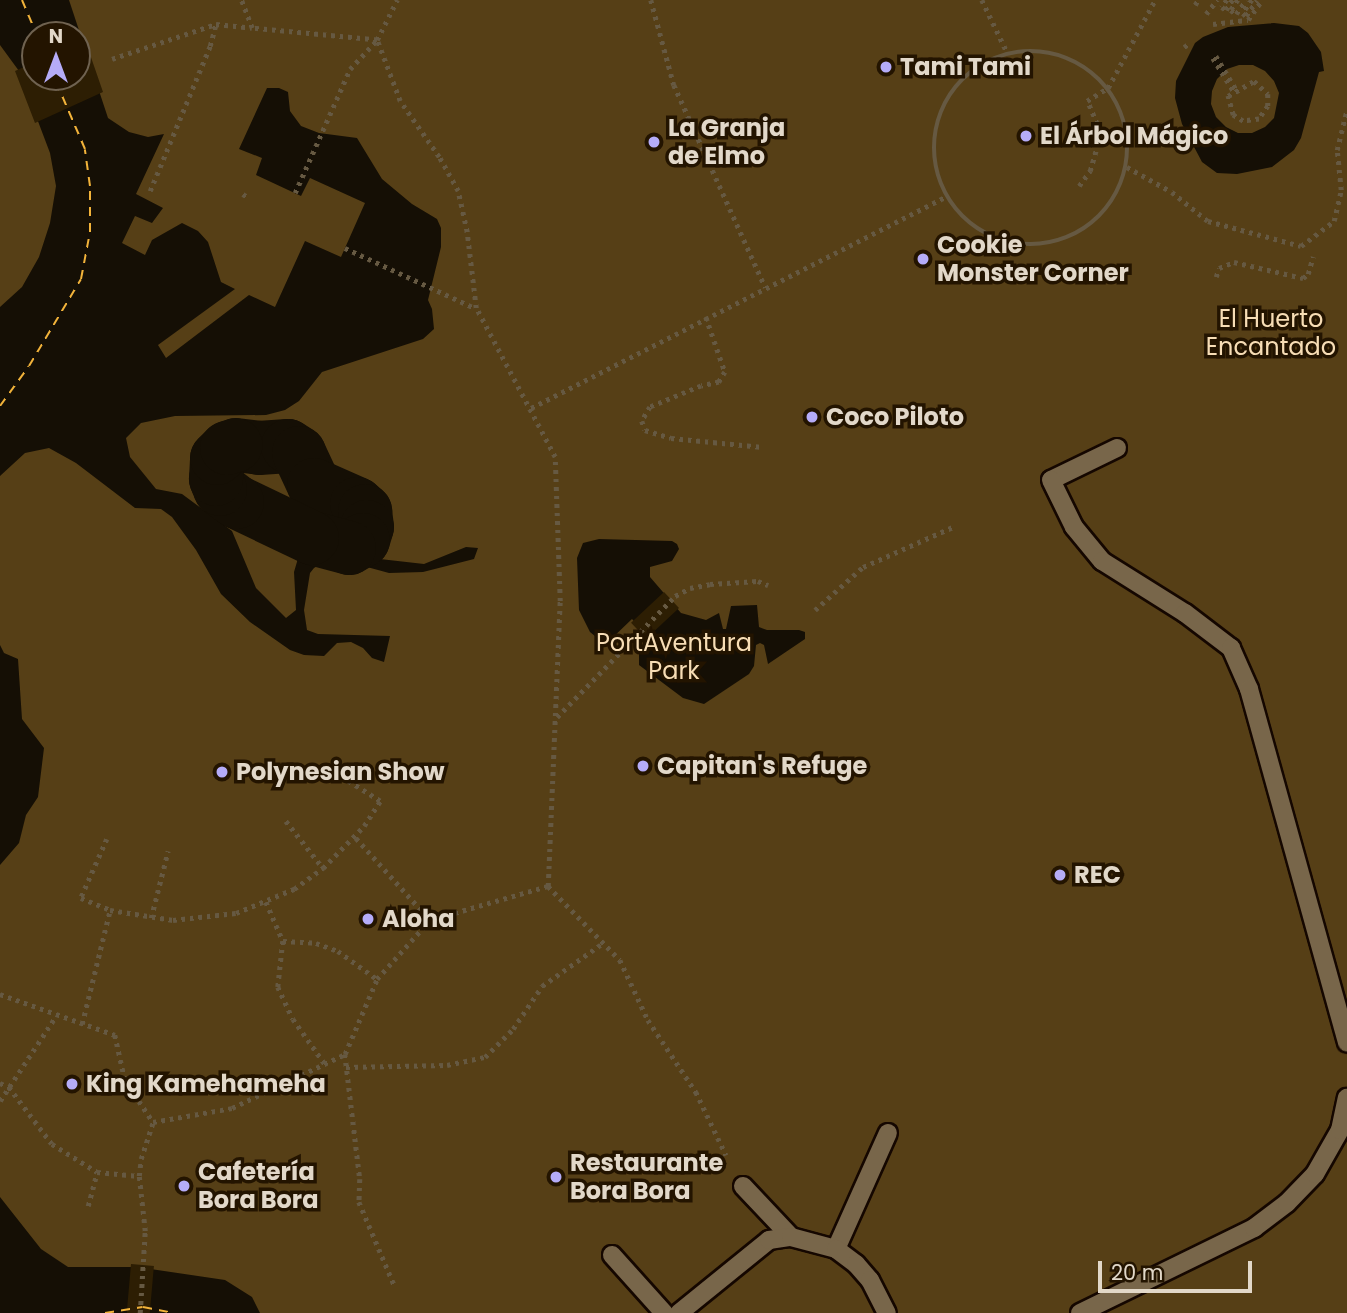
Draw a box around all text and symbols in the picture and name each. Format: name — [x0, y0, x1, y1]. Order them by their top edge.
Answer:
north arrow — [21, 21, 91, 91]
text: N — [49, 23, 63, 50]
place label: Tami Tami — [900, 53, 1031, 81]
marker: Tami Tami — [878, 59, 894, 75]
place label: La Granja de Elmo — [668, 114, 785, 170]
place label: El Árbol Mágico — [1040, 122, 1228, 150]
marker: El Árbol Mágico — [1018, 128, 1034, 144]
marker: La Granja de Elmo — [646, 134, 662, 150]
place label: Cookie Monster Corner — [937, 231, 1129, 287]
marker: Cookie Monster Corner — [915, 251, 931, 267]
park label: El Huerto Encantado — [1206, 305, 1336, 361]
place label: Coco Piloto — [826, 403, 964, 431]
marker: Coco Piloto — [804, 409, 820, 425]
park label: PortAventura Park — [596, 629, 752, 685]
place label: Capitan's Refuge — [657, 752, 867, 780]
place label: Polynesian Show — [236, 758, 445, 786]
marker: Capitan's Refuge — [635, 758, 651, 774]
marker: Polynesian Show — [214, 764, 230, 780]
place label: REC — [1074, 861, 1121, 889]
marker: REC — [1052, 867, 1068, 883]
place label: Aloha — [382, 905, 455, 933]
marker: Aloha — [360, 911, 376, 927]
place label: King Kamehameha — [86, 1070, 326, 1098]
marker: King Kamehameha — [64, 1076, 80, 1092]
place label: Restaurante Bora Bora — [570, 1149, 723, 1205]
place label: Cafetería Bora Bora — [198, 1158, 318, 1214]
marker: Restaurante Bora Bora — [548, 1169, 564, 1185]
marker: Cafetería Bora Bora — [176, 1178, 192, 1194]
scale bar — [1102, 1246, 1256, 1290]
text: 20 m — [1111, 1258, 1164, 1287]

